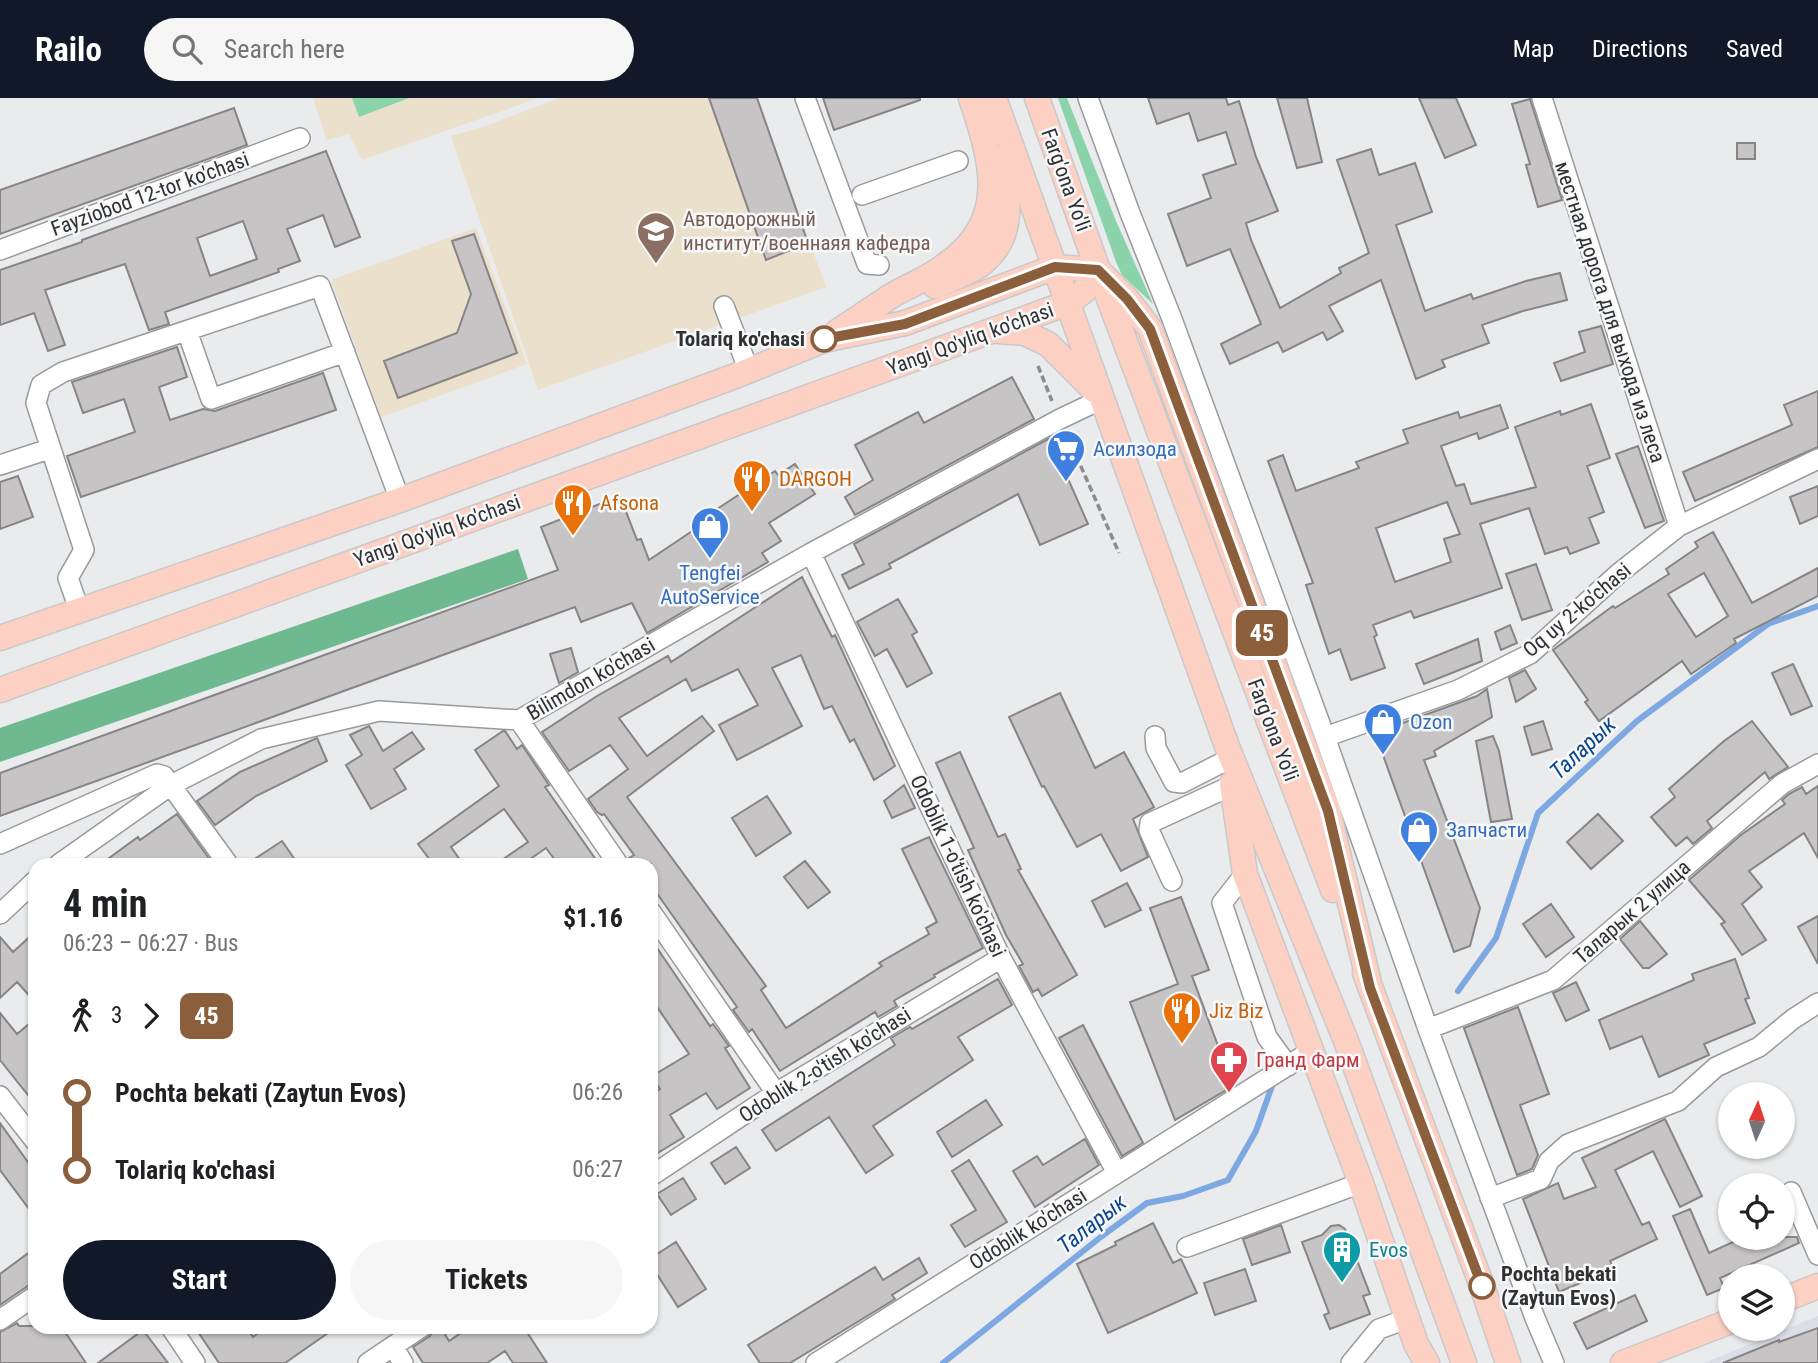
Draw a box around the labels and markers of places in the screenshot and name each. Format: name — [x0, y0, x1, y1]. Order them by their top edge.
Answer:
place label: Автодорожный институт/военнаяя кафедра — [683, 207, 931, 255]
school or university icon: Автодорожный институт/военнаяя кафедра — [635, 210, 677, 265]
marker: Tolariq ko'chasi — [811, 326, 837, 352]
place label: Tolariq ko'chasi — [675, 327, 805, 351]
supermarket icon: Асилзода — [1045, 428, 1087, 483]
place label: Асилзода — [1093, 437, 1177, 461]
restaurant icon: DARGOH — [731, 458, 773, 513]
place label: DARGOH — [779, 467, 852, 491]
restaurant icon: Afsona — [552, 482, 594, 537]
place label: Afsona — [600, 491, 659, 515]
shop icon: Tengfei AutoService — [689, 505, 731, 560]
place label: Tengfei AutoService — [660, 561, 760, 609]
shop icon: Ozon — [1362, 701, 1404, 756]
place label: Ozon — [1410, 710, 1452, 734]
shop icon: Запчасти — [1398, 809, 1440, 864]
place label: Запчасти — [1446, 818, 1527, 842]
restaurant icon: Jiz Biz — [1161, 990, 1203, 1045]
place label: Jiz Biz — [1209, 999, 1264, 1023]
pharmacy icon: Гранд Фарм — [1208, 1039, 1250, 1094]
place label: Гранд Фарм — [1256, 1048, 1360, 1072]
building icon: Evos — [1321, 1229, 1363, 1284]
place label: Evos — [1369, 1238, 1408, 1262]
place label: Pochta bekati (Zaytun Evos) — [1501, 1262, 1617, 1310]
marker: Pochta bekati (Zaytun Evos) — [1469, 1273, 1495, 1299]

